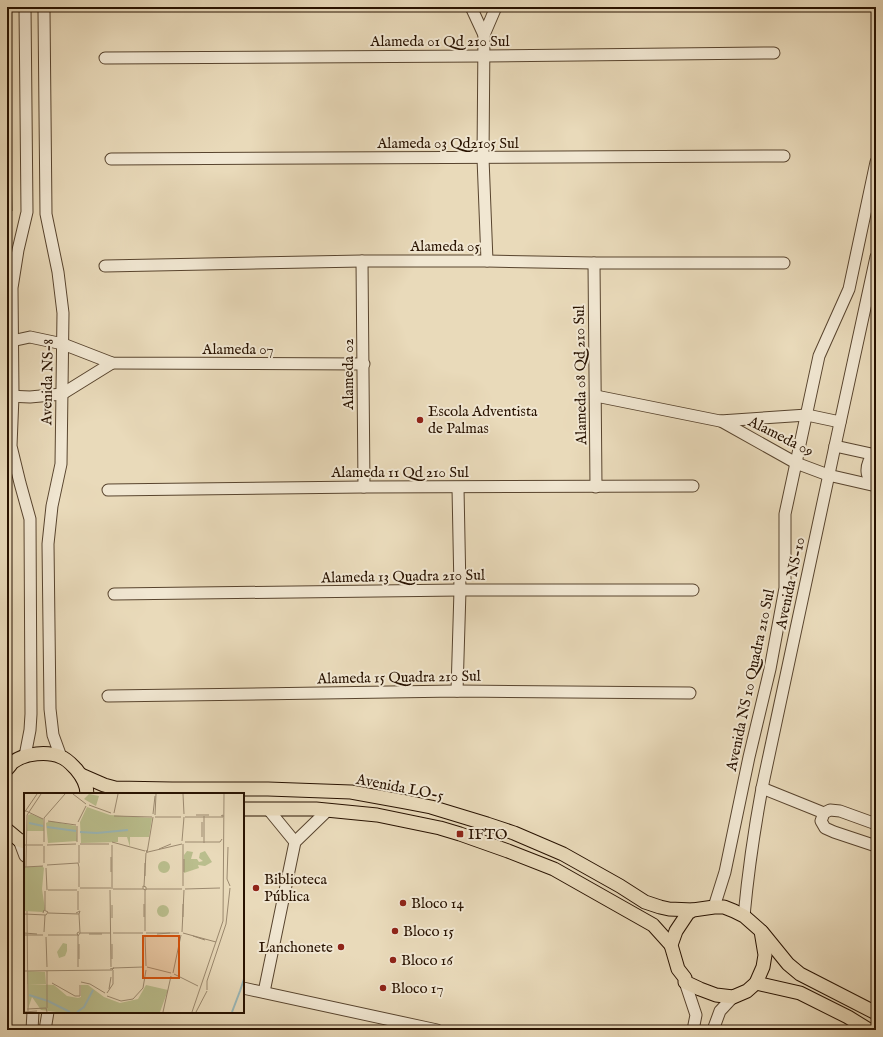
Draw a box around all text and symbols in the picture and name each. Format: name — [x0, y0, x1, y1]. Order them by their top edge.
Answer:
street label: Alameda 01 Qd 210 Sul — [369, 32, 511, 51]
street label: Alameda 03 Qd2105 Sul — [376, 134, 520, 153]
street label: Alameda 05 — [409, 237, 480, 256]
street label: Alameda 08 Qd 210 Sul — [570, 304, 591, 446]
street label: Alameda 02 — [339, 338, 358, 411]
street label: Avenida NS-8 — [37, 339, 58, 426]
street label: Alameda 07 — [201, 340, 274, 359]
place label: Escola Adventista de Palmas — [428, 402, 538, 438]
street label: Alameda 09 — [744, 411, 817, 461]
marker: Escola Adventista de Palmas — [415, 415, 425, 425]
street label: Alameda 11 Qd 210 Sul — [330, 463, 470, 482]
street label: Avenida NS-10 — [771, 535, 809, 632]
street label: Alameda 13 Quadra 210 Sul — [320, 566, 486, 587]
street label: Avenida NS 10 Quadra 210 Sul — [722, 587, 779, 774]
street label: Alameda 15 Quadra 210 Sul — [316, 667, 482, 688]
street label: Avenida LO-5 — [354, 770, 446, 805]
inset map — [24, 793, 244, 1013]
place label: IFTO — [468, 825, 508, 844]
marker: IFTO — [455, 829, 465, 839]
place label: Biblioteca Pública — [264, 870, 327, 906]
marker: Biblioteca Pública — [251, 883, 261, 893]
place label: Bloco 14 — [411, 894, 464, 913]
marker: Bloco 14 — [398, 898, 408, 908]
place label: Bloco 15 — [403, 922, 454, 941]
marker: Bloco 15 — [390, 926, 400, 936]
place label: Lanchonete — [259, 938, 333, 957]
marker: Lanchonete — [336, 942, 346, 952]
place label: Bloco 16 — [401, 951, 453, 970]
marker: Bloco 16 — [388, 955, 398, 965]
place label: Bloco 17 — [391, 979, 443, 998]
marker: Bloco 17 — [378, 983, 388, 993]

